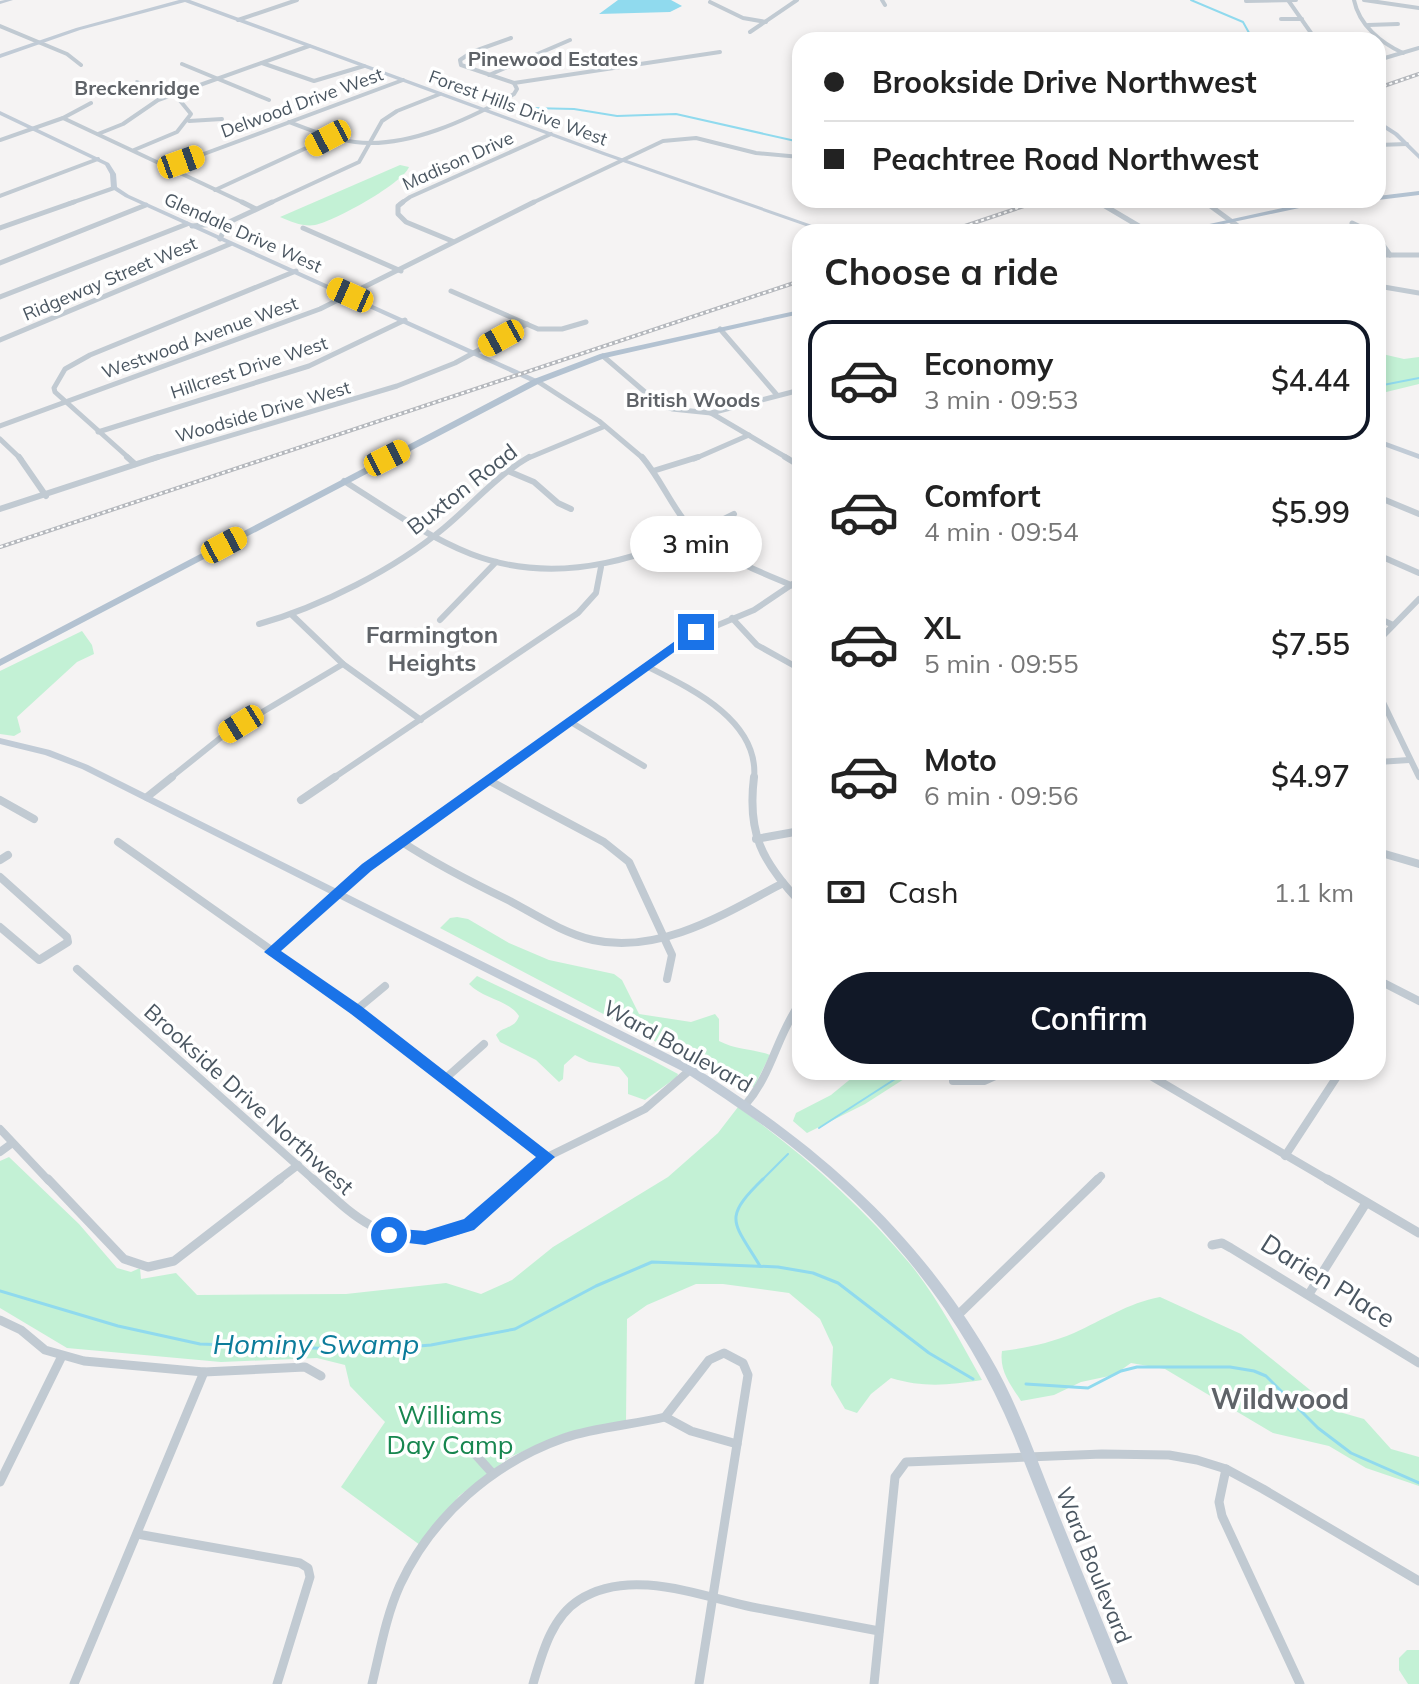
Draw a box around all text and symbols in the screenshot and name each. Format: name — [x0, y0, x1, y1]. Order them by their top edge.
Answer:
district label: Pinewood Estates — [468, 46, 638, 71]
street label: Delwood Drive West — [217, 62, 386, 143]
text: Brookside Drive Northwest — [872, 63, 1257, 101]
street label: Forest Hills Drive West — [426, 64, 611, 151]
district label: Breckenridge — [74, 75, 200, 100]
car — [301, 116, 355, 160]
street label: Madison Drive — [399, 126, 517, 195]
text: Peachtree Road Northwest — [872, 140, 1259, 178]
car — [154, 143, 208, 181]
street label: Glendale Drive West — [161, 187, 326, 278]
street label: Ridgeway Street West — [19, 231, 200, 326]
text: Choose a ride — [824, 249, 1058, 294]
car — [323, 274, 377, 316]
street label: Westwood Avenue West — [99, 291, 301, 384]
car — [474, 316, 528, 360]
street label: Hillcrest Drive West — [167, 331, 330, 404]
icon: car — [828, 344, 900, 416]
text: Economy — [924, 345, 1053, 383]
text: $4.44 — [1271, 361, 1350, 399]
street label: Woodside Drive West — [173, 376, 353, 448]
text: 3 min · 09:53 — [924, 383, 1079, 416]
district label: British Woods — [626, 387, 760, 412]
car — [360, 436, 414, 480]
street label: Buxton Road — [401, 437, 523, 541]
icon: car — [828, 476, 900, 548]
text: Comfort — [924, 477, 1041, 515]
text: $5.99 — [1271, 493, 1350, 531]
text: 4 min · 09:54 — [924, 515, 1079, 548]
callout: 3 min — [630, 516, 762, 572]
car — [197, 523, 251, 567]
text: 3 min — [662, 527, 730, 560]
icon: car — [828, 608, 900, 680]
text: XL — [924, 609, 961, 647]
route end — [678, 614, 714, 650]
district label: Farmington Heights — [366, 619, 498, 677]
text: $7.55 — [1271, 625, 1350, 663]
text: 5 min · 09:55 — [924, 647, 1079, 680]
car — [214, 701, 268, 747]
icon: car — [828, 740, 900, 812]
text: Moto — [924, 741, 997, 779]
text: $4.97 — [1271, 757, 1350, 795]
text: 6 min · 09:56 — [924, 779, 1079, 812]
icon: cash — [824, 870, 868, 914]
text: Cash — [888, 873, 959, 911]
text: 1.1 km — [1274, 876, 1354, 909]
button: Confirm — [824, 972, 1354, 1064]
street label: Ward Boulevard — [599, 993, 757, 1099]
street label: Brookside Drive Northwest — [138, 997, 360, 1201]
route start — [371, 1217, 407, 1253]
street label: Darien Place — [1255, 1226, 1402, 1335]
water label: Hominy Swamp — [213, 1326, 419, 1361]
district label: Wildwood — [1211, 1381, 1349, 1416]
park label: Williams Day Camp — [387, 1398, 513, 1461]
street label: Ward Boulevard — [1050, 1483, 1138, 1647]

